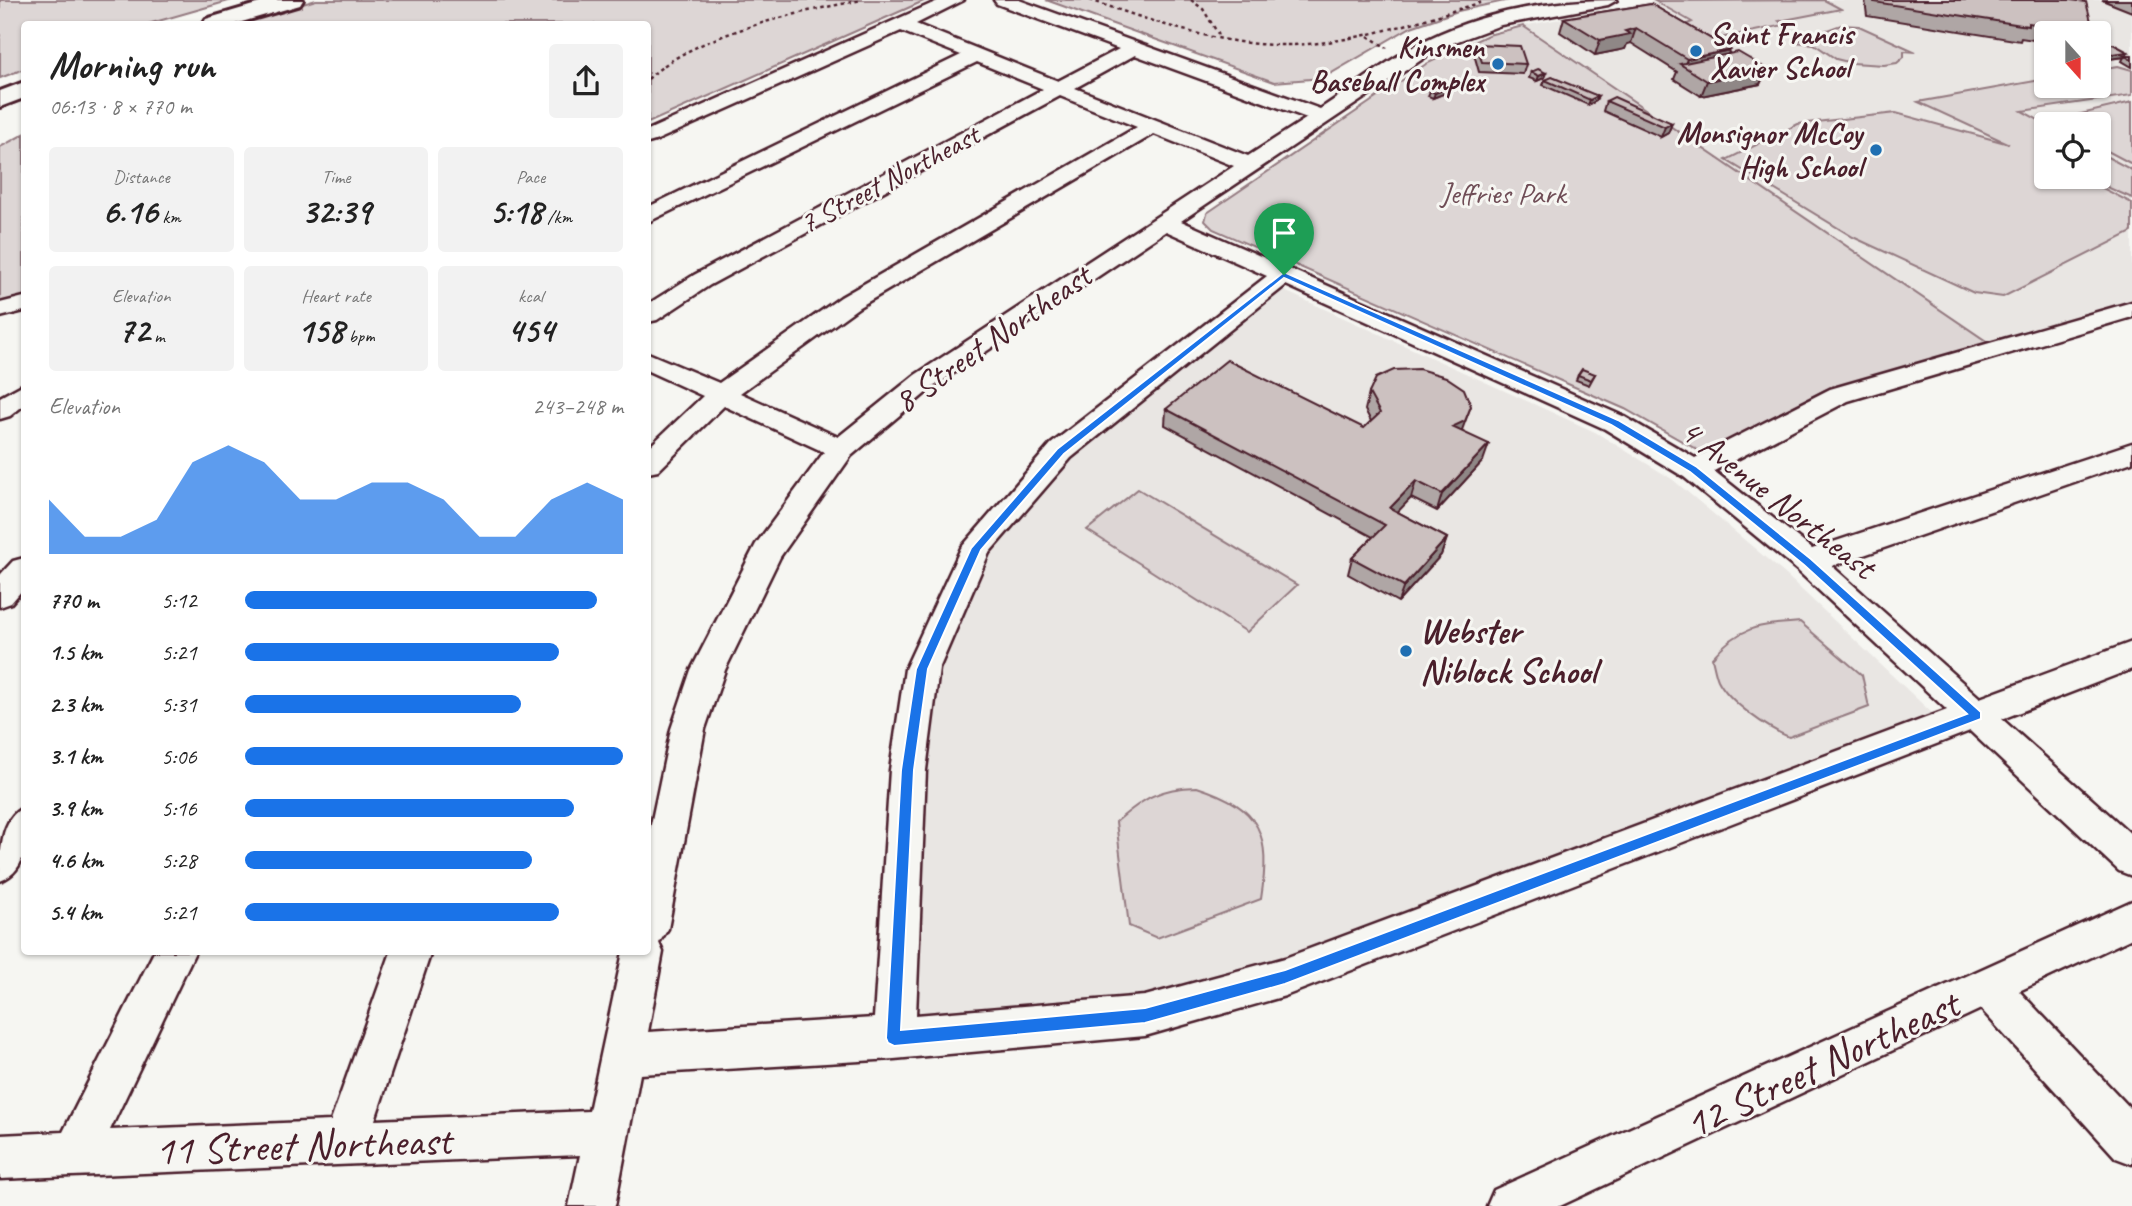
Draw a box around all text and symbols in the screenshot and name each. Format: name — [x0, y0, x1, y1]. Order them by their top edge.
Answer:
place label: Saint Francis Xavier School — [1710, 15, 1857, 87]
north arrow — [2034, 21, 2110, 98]
map controls — [2034, 21, 2111, 189]
place label: Kinsmen Baseball Complex — [1310, 28, 1487, 100]
text: Morning run — [49, 42, 215, 89]
marker: Saint Francis Xavier School — [1688, 43, 1704, 59]
button: share — [549, 44, 623, 118]
marker: Kinsmen Baseball Complex — [1490, 56, 1506, 72]
text: 06:13 · 8 × 770 m — [49, 92, 192, 121]
button: locate — [2034, 112, 2111, 189]
street label: 7 Street Northeast — [793, 114, 988, 242]
place label: Monsignor McCoy High School — [1677, 114, 1868, 186]
marker: Monsignor McCoy High School — [1868, 142, 1884, 158]
text: Distance — [113, 165, 170, 189]
text: Time — [321, 165, 351, 189]
text: Pace — [516, 165, 545, 189]
park label: Jeffries Park — [1439, 174, 1567, 212]
text: 6.16 — [102, 189, 158, 234]
text: 32:39 — [301, 189, 371, 234]
text: 5:18 — [489, 189, 543, 234]
pin — [1254, 203, 1314, 275]
text: km — [158, 205, 181, 229]
text: /km — [543, 205, 572, 229]
icon: arrive — [1265, 214, 1303, 252]
street label: 8 Street Northeast — [885, 252, 1103, 423]
text: Elevation — [112, 284, 171, 308]
text: Heart rate — [301, 284, 371, 308]
text: kcal — [518, 284, 543, 308]
text: 72 — [118, 308, 149, 353]
text: 158 — [297, 308, 344, 353]
text: 454 — [507, 308, 554, 353]
text: m — [149, 324, 165, 348]
text: bpm — [344, 324, 375, 348]
text: Elevation — [49, 392, 120, 421]
text: 243–248 m — [532, 392, 623, 421]
street label: 4 Avenue Northeast — [1671, 408, 1887, 591]
text: 770 m — [49, 586, 99, 615]
text: 5:12 — [161, 586, 197, 615]
place label: Webster Niblock School — [1420, 609, 1603, 694]
text: 1.5 km — [49, 638, 102, 667]
text: 5:21 — [161, 638, 197, 667]
marker: Webster Niblock School — [1398, 643, 1414, 659]
text: 2.3 km — [49, 690, 103, 719]
text: 5:31 — [161, 690, 197, 719]
text: 3.1 km — [49, 742, 103, 771]
text: 5:06 — [161, 742, 197, 771]
text: 3.9 km — [49, 794, 102, 823]
text: 5:16 — [161, 794, 197, 823]
text: 4.6 km — [49, 846, 103, 875]
text: 5:28 — [161, 846, 197, 875]
text: 5.4 km — [49, 898, 102, 927]
text: 5:21 — [161, 898, 197, 927]
street label: 12 Street Northeast — [1676, 976, 1971, 1151]
street label: 11 Street Northeast — [154, 1114, 456, 1177]

